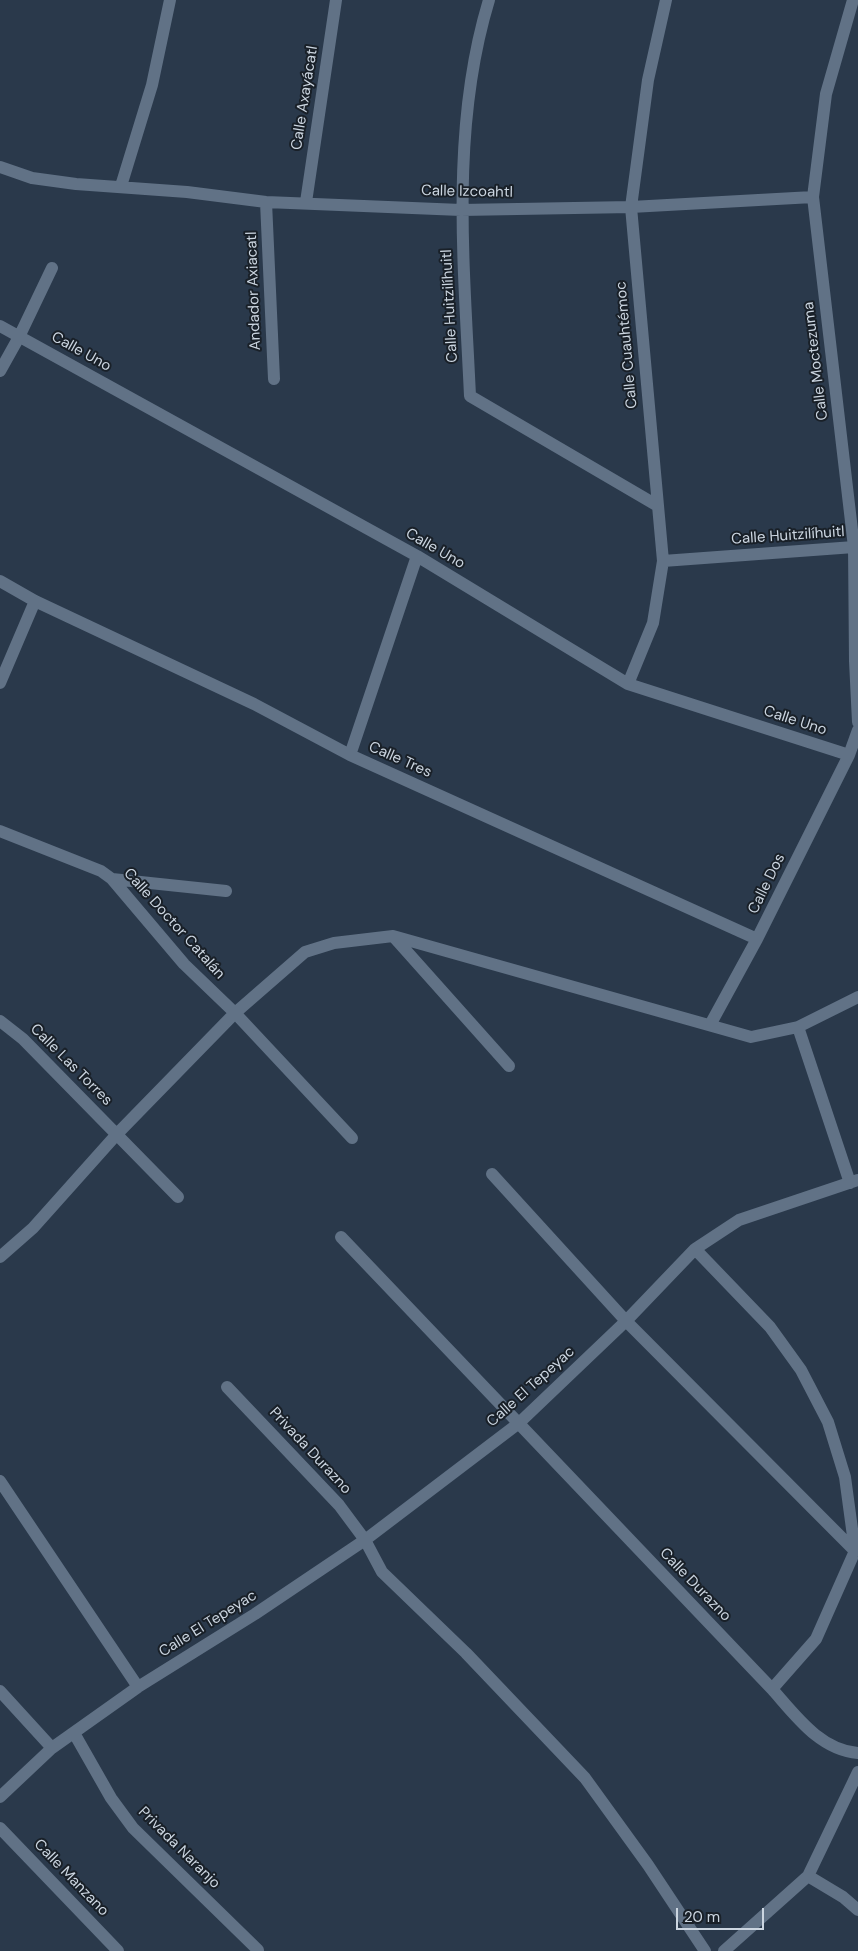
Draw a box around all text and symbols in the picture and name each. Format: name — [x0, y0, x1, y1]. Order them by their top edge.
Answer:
street label: Calle Axayácatl — [288, 45, 322, 151]
street label: Calle Izcoahtl — [421, 182, 513, 202]
street label: Andador Axiacatl — [243, 231, 265, 351]
street label: Calle Huitzilíhuitl — [438, 249, 462, 363]
street label: Calle Cuauhtémoc — [612, 281, 642, 409]
street label: Calle Moctezuma — [800, 301, 832, 421]
street label: Calle Uno — [48, 328, 114, 376]
street label: Calle Huitzilíhuitl — [731, 523, 845, 549]
street label: Calle Uno — [402, 525, 468, 573]
street label: Calle Uno — [761, 702, 829, 740]
street label: Calle Tres — [366, 738, 434, 782]
street label: Calle Dos — [745, 851, 789, 917]
street label: Calle Doctor Catalán — [120, 865, 228, 983]
street label: Calle Las Torres — [26, 1020, 116, 1110]
street label: Calle El Tepeyac — [483, 1343, 579, 1431]
street label: Privada Durazno — [265, 1404, 355, 1498]
street label: Calle Durazno — [655, 1545, 735, 1625]
street label: Calle El Tepeyac — [156, 1587, 260, 1661]
street label: Privada Naranjo — [134, 1803, 224, 1893]
street label: Calle Manzano — [30, 1836, 112, 1920]
scale bar — [678, 1898, 766, 1930]
text: 20 m — [684, 1907, 720, 1927]

